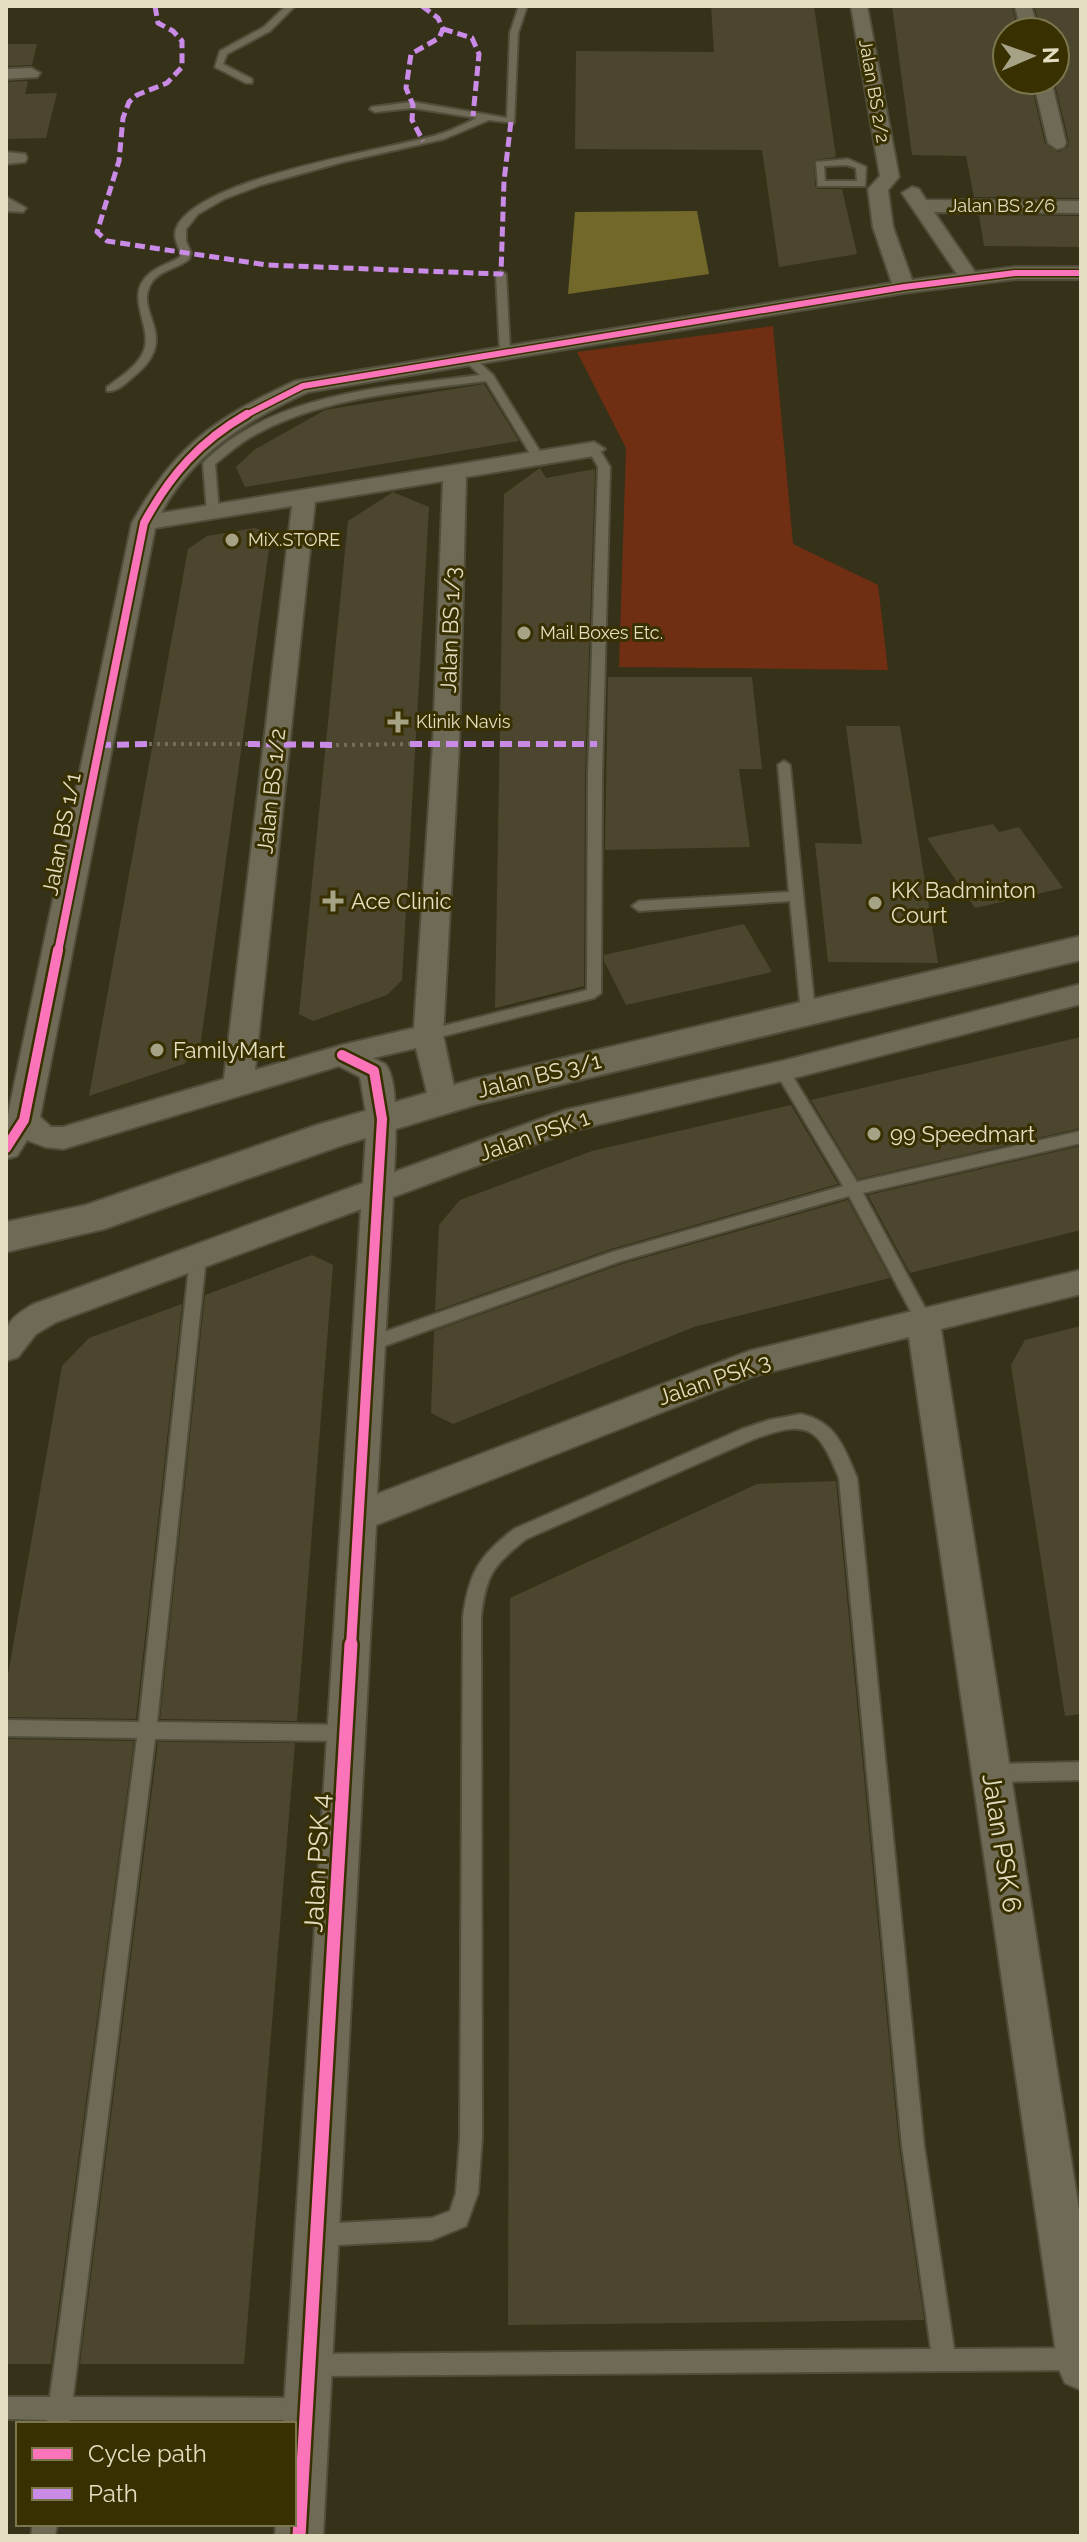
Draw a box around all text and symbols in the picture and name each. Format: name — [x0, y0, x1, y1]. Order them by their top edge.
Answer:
north arrow — [991, 16, 1071, 96]
street label: Jalan BS 2/2 — [855, 37, 894, 144]
text: N — [1038, 46, 1064, 64]
street label: Jalan BS 2/6 — [949, 195, 1055, 216]
place label: MiX.STORE — [248, 529, 340, 550]
marker: MiX.STORE — [223, 531, 241, 549]
street label: Jalan BS 1/3 — [435, 566, 465, 694]
place label: Mail Boxes Etc. — [540, 622, 663, 643]
marker: Mail Boxes Etc. — [515, 624, 533, 642]
marker: Klinik Navis — [387, 711, 409, 733]
place label: Klinik Navis — [416, 711, 511, 732]
street label: Jalan BS 1/2 — [251, 727, 291, 855]
street label: Jalan BS 1/1 — [36, 771, 86, 897]
place label: KK Badminton Court — [891, 877, 1036, 928]
place label: Ace Clinic — [351, 888, 452, 914]
marker: Ace Clinic — [322, 890, 344, 912]
marker: KK Badminton Court — [866, 894, 884, 912]
place label: FamilyMart — [173, 1037, 286, 1063]
marker: FamilyMart — [148, 1041, 166, 1059]
street label: Jalan BS 3/1 — [475, 1047, 603, 1103]
street label: Jalan PSK 1 — [476, 1104, 592, 1166]
place label: 99 Speedmart — [890, 1121, 1036, 1147]
marker: 99 Speedmart — [865, 1125, 883, 1143]
street label: Jalan PSK 3 — [654, 1348, 774, 1410]
street label: Jalan PSK 6 — [976, 1771, 1028, 1915]
street label: Jalan PSK 4 — [298, 1793, 336, 1933]
legend — [16, 2422, 296, 2526]
text: Cycle path — [88, 2439, 207, 2468]
text: Path — [88, 2479, 138, 2508]

